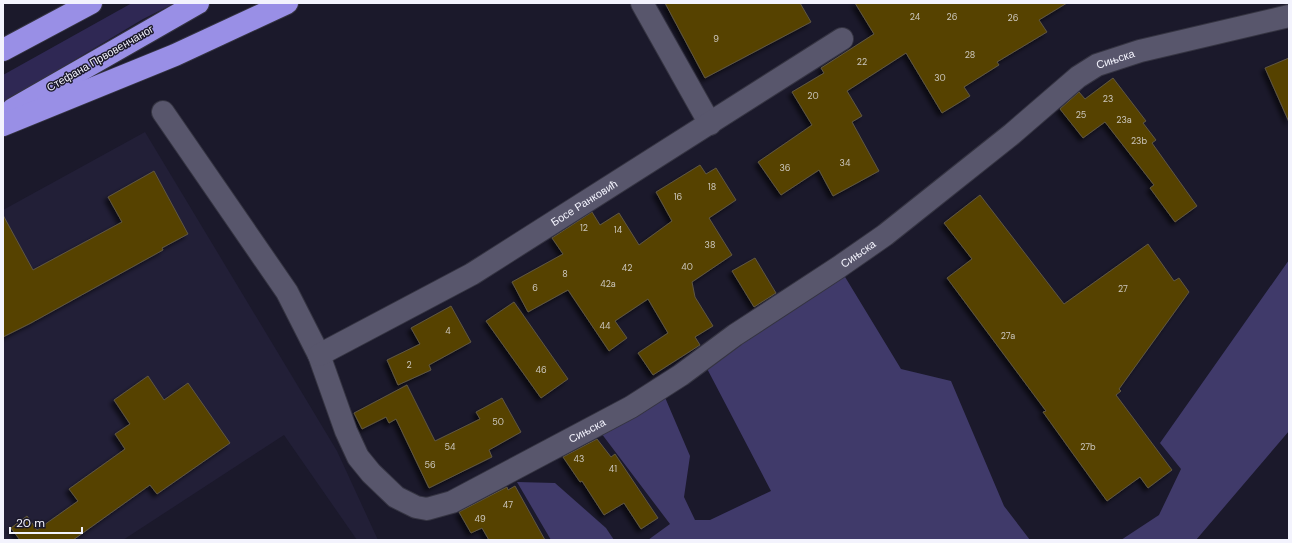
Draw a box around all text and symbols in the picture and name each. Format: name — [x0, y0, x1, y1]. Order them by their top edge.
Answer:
house number: 24 — [910, 11, 921, 23]
house number: 26 — [947, 11, 958, 23]
house number: 26 — [1008, 12, 1019, 24]
street label: Стефана Првовенчаног — [44, 22, 156, 94]
house number: 9 — [713, 33, 719, 45]
street label: Сињска — [1094, 46, 1137, 72]
house number: 28 — [965, 49, 975, 61]
house number: 22 — [857, 56, 867, 68]
house number: 30 — [934, 72, 946, 84]
house number: 20 — [807, 90, 819, 102]
house number: 23 — [1103, 93, 1113, 105]
house number: 25 — [1076, 109, 1086, 121]
house number: 23a — [1116, 114, 1132, 126]
house number: 23b — [1131, 135, 1147, 147]
house number: 34 — [840, 157, 851, 169]
house number: 36 — [780, 162, 791, 174]
street label: Босе Ранковић — [548, 176, 620, 229]
house number: 18 — [708, 181, 716, 193]
house number: 16 — [674, 191, 683, 203]
house number: 12 — [580, 222, 588, 234]
house number: 14 — [614, 224, 623, 236]
street label: Сињска — [838, 236, 879, 271]
house number: 38 — [705, 239, 715, 251]
house number: 40 — [681, 261, 693, 273]
house number: 42 — [622, 262, 632, 274]
house number: 8 — [562, 268, 568, 280]
house number: 42a — [600, 278, 616, 290]
house number: 6 — [532, 282, 538, 294]
house number: 27 — [1118, 283, 1128, 295]
house number: 44 — [600, 320, 611, 332]
house number: 4 — [445, 325, 451, 337]
house number: 27a — [1001, 330, 1015, 342]
house number: 2 — [406, 359, 412, 371]
house number: 46 — [535, 364, 547, 376]
street label: Сињска — [566, 415, 608, 446]
house number: 50 — [492, 416, 504, 428]
house number: 54 — [445, 441, 456, 453]
house number: 27b — [1080, 441, 1096, 453]
house number: 43 — [574, 453, 584, 465]
house number: 56 — [424, 459, 436, 471]
house number: 41 — [609, 463, 617, 475]
house number: 47 — [503, 499, 513, 511]
scale bar — [10, 509, 82, 535]
house number: 49 — [474, 513, 486, 525]
text: 20 m — [16, 515, 45, 531]

